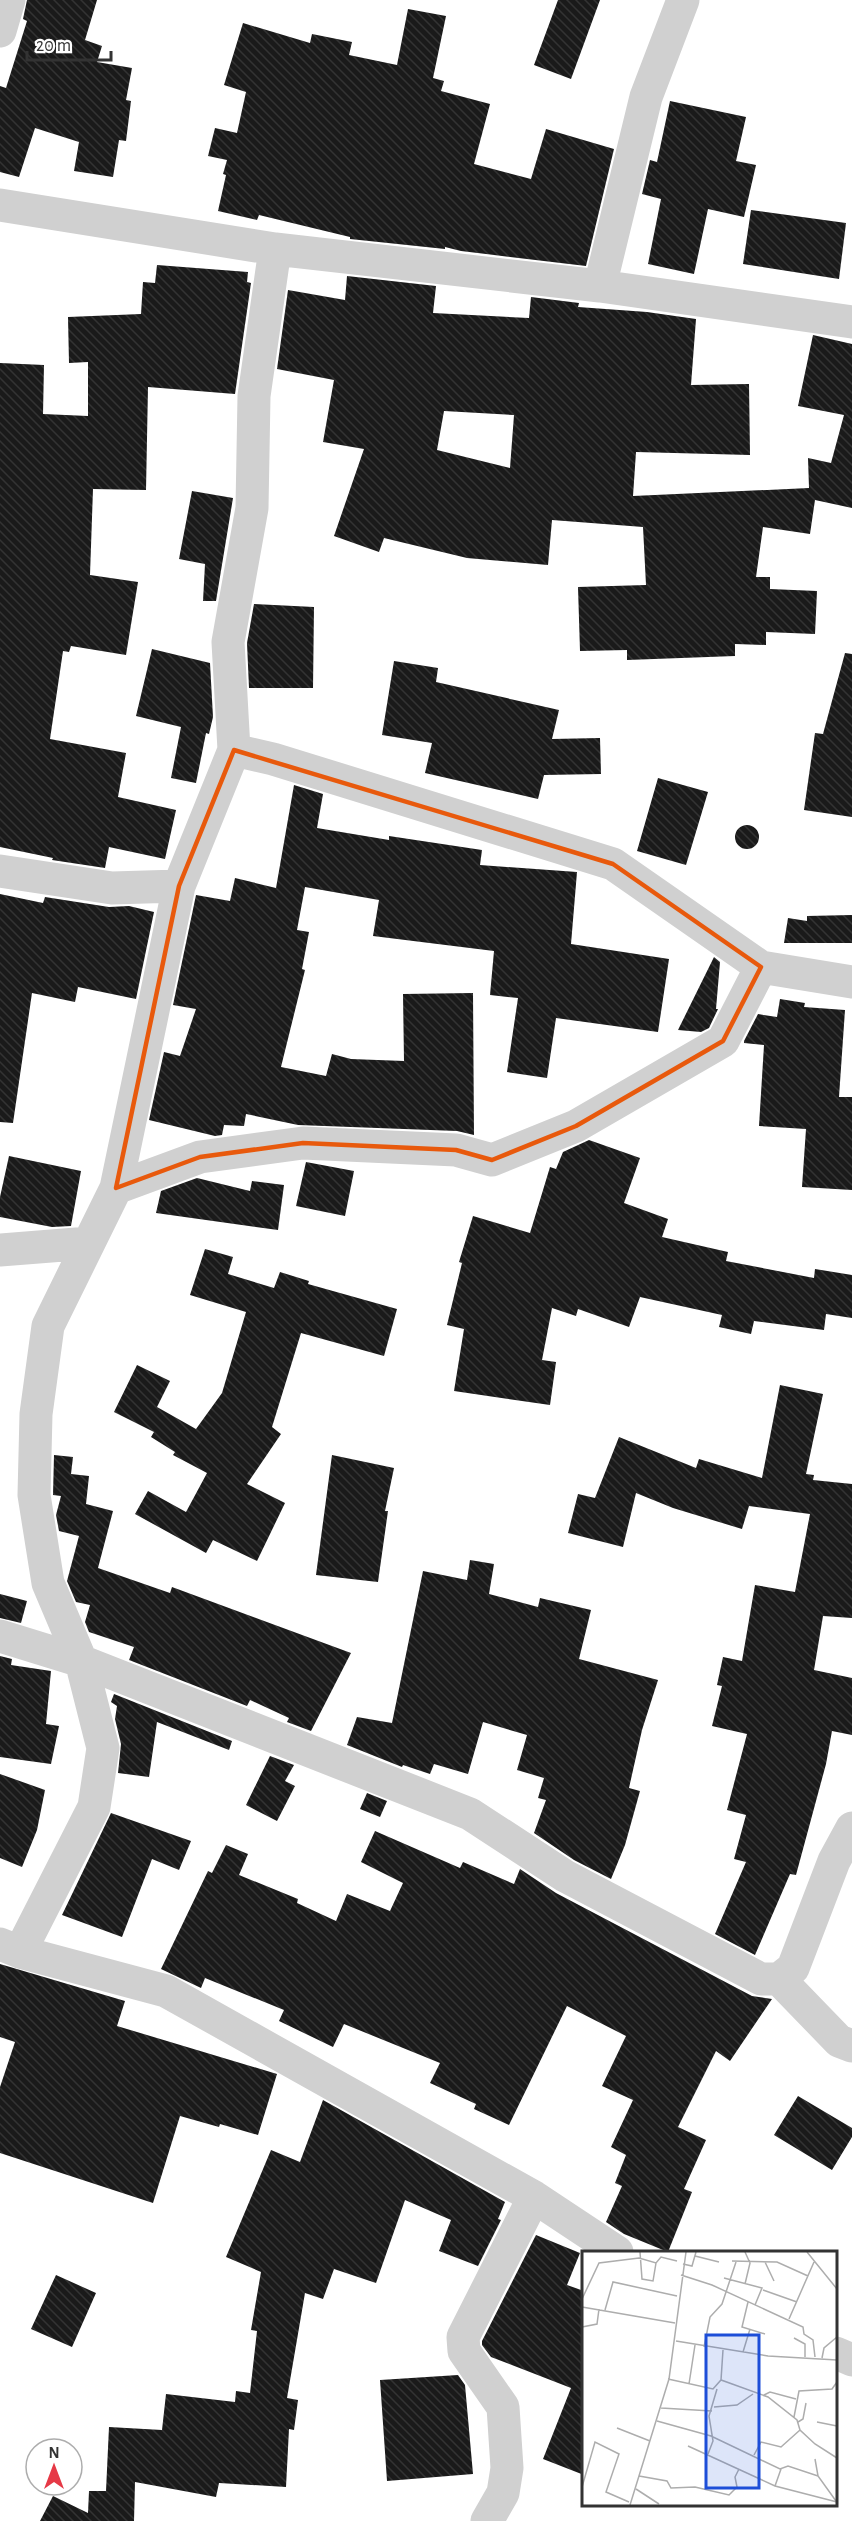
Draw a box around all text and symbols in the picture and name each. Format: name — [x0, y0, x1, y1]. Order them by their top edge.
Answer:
scale bar — [27, 24, 111, 62]
text: 20 m — [36, 37, 71, 55]
inset map — [582, 2251, 837, 2506]
north arrow — [24, 2437, 84, 2497]
text: N — [48, 2445, 60, 2461]

